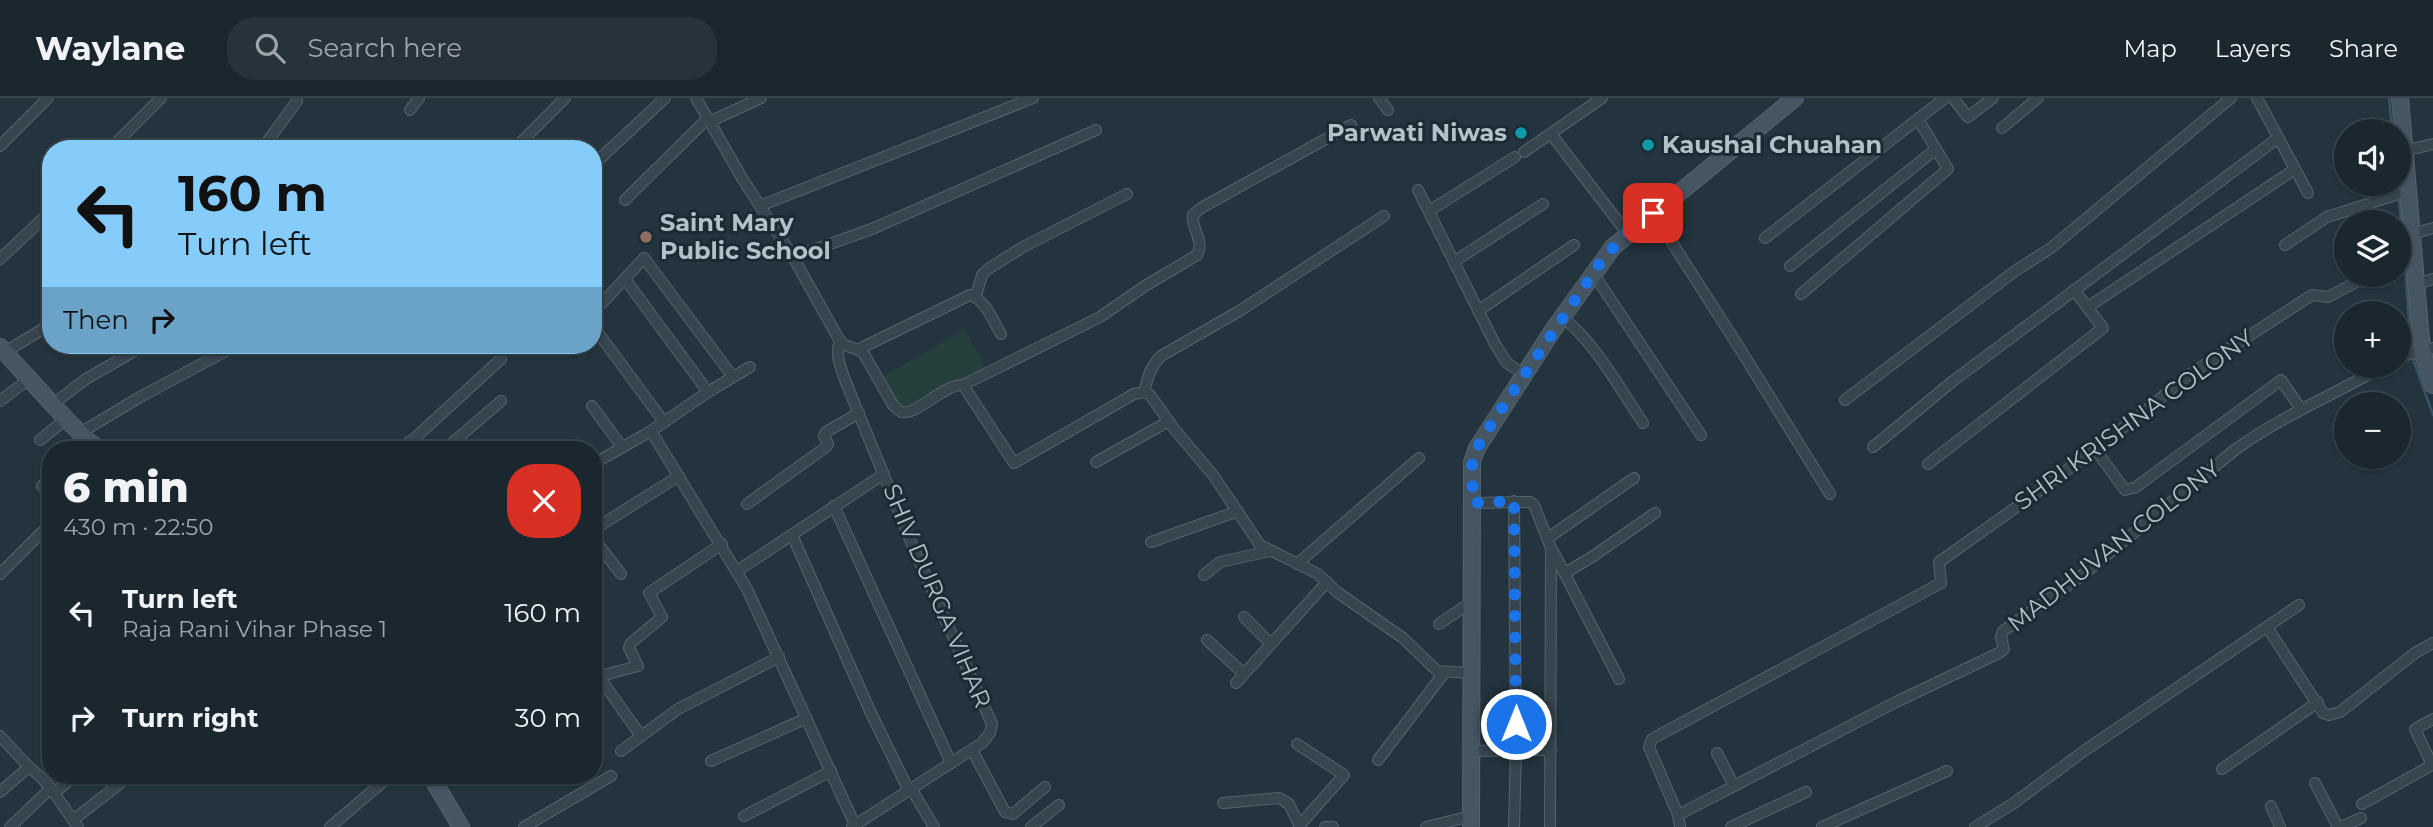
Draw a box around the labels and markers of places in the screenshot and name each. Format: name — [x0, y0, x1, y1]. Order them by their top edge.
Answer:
place label: Parwati Niwas — [1327, 118, 1507, 147]
marker: Parwati Niwas — [1513, 125, 1529, 141]
place label: Kaushal Chuahan — [1662, 130, 1882, 159]
marker: Kaushal Chuahan — [1640, 137, 1656, 153]
pin — [1623, 183, 1683, 243]
place label: Saint Mary Public School — [660, 208, 831, 265]
marker: Saint Mary Public School — [638, 229, 654, 245]

